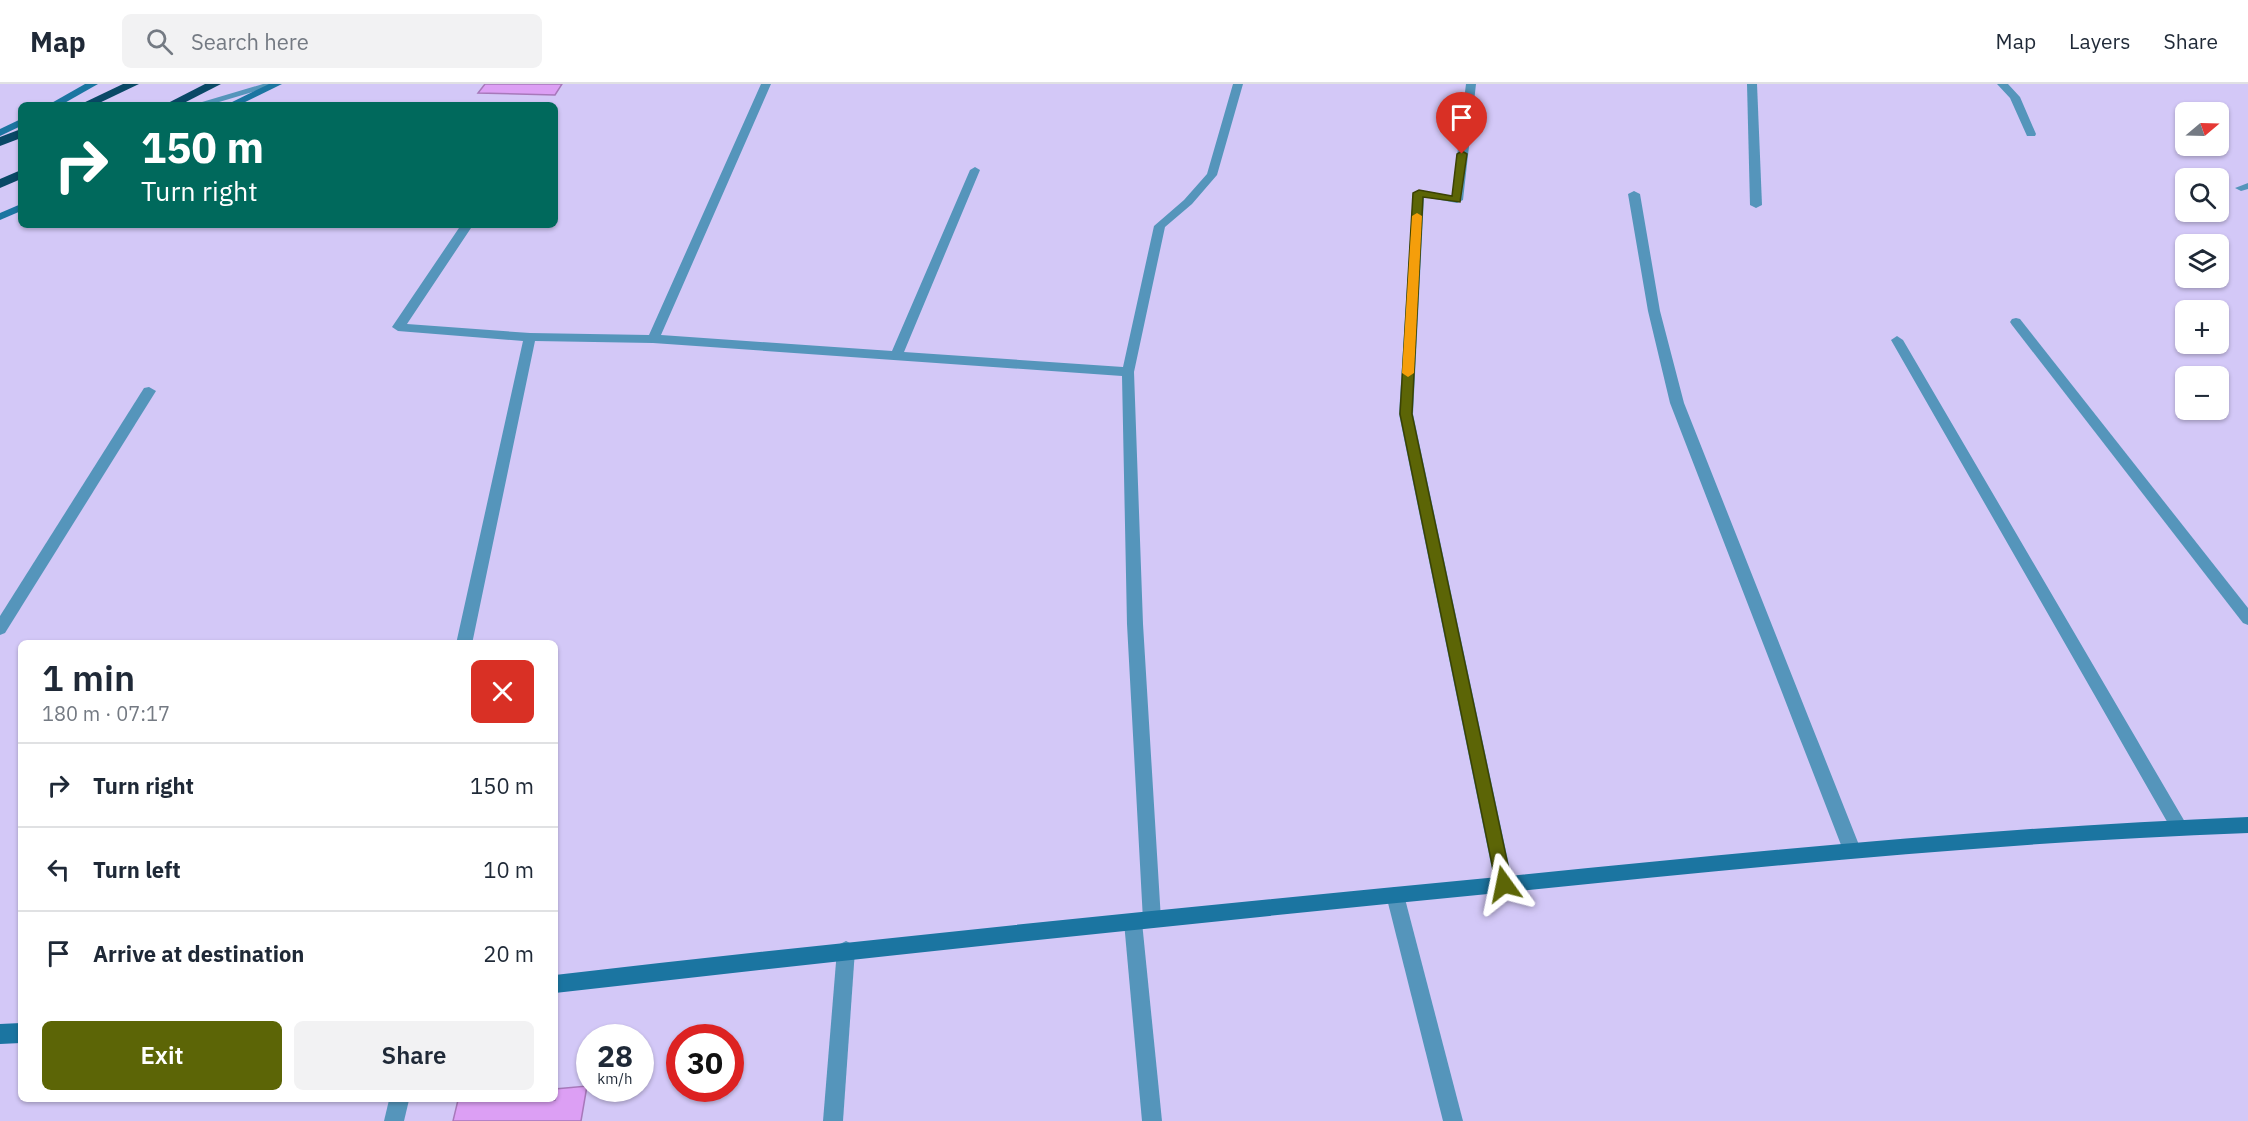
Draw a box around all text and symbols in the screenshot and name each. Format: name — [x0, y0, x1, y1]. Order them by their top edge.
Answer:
search box — [122, 14, 542, 68]
text: Map — [30, 23, 86, 60]
icon: search — [143, 25, 176, 58]
text: Search here — [191, 27, 309, 56]
text: Map — [1996, 27, 2036, 55]
text: Layers — [2069, 27, 2131, 55]
text: Share — [2164, 27, 2218, 55]
pin — [1436, 92, 1487, 154]
icon: arrive — [1445, 101, 1478, 134]
north arrow — [2175, 102, 2229, 156]
map controls — [2175, 102, 2229, 420]
text: 150 m — [141, 120, 264, 175]
icon: right — [42, 126, 120, 204]
button: search — [2175, 168, 2229, 222]
text: Turn right — [141, 173, 258, 208]
button: layers — [2175, 234, 2229, 288]
button: + — [2175, 300, 2229, 354]
button: − — [2175, 366, 2229, 420]
text: 1 min — [42, 654, 135, 701]
button: close — [471, 660, 534, 723]
text: 180 m · 07:17 — [42, 700, 170, 727]
icon: right — [42, 769, 75, 802]
text: Turn right — [93, 771, 194, 800]
text: 150 m — [470, 771, 534, 800]
position arrow — [1472, 852, 1536, 916]
icon: left — [42, 853, 75, 886]
text: Turn left — [93, 855, 181, 884]
text: 10 m — [483, 855, 534, 884]
icon: arrive — [42, 937, 75, 970]
text: Arrive at destination — [93, 939, 304, 968]
text: 20 m — [483, 939, 534, 968]
button: Exit — [42, 1021, 282, 1090]
button: Share — [294, 1021, 534, 1090]
speed limit sign: 30 — [666, 1024, 744, 1102]
text: 28 — [597, 1036, 633, 1075]
text: km/h — [597, 1069, 633, 1088]

